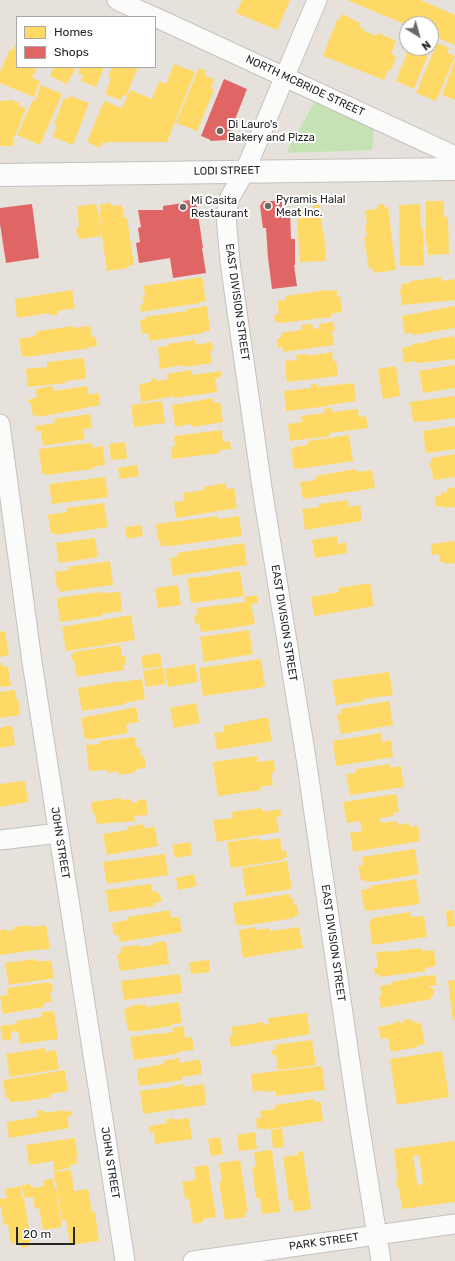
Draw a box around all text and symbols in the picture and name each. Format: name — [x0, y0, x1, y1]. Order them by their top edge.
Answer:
legend — [16, 16, 156, 68]
north arrow — [399, 16, 439, 56]
text: Homes — [54, 25, 93, 39]
text: N — [419, 38, 433, 53]
text: Shops — [54, 45, 89, 59]
street label: NORTH MCBRIDE STREET — [243, 53, 367, 119]
place label: Di Lauro's Bakery and Pizza — [228, 118, 315, 144]
marker: Di Lauro's Bakery and Pizza — [215, 126, 225, 136]
street label: LODI STREET — [193, 164, 261, 178]
place label: Pyramis Halal Meat Inc. — [276, 193, 345, 219]
place label: Mi Casita Restaurant — [191, 194, 248, 220]
marker: Pyramis Halal Meat Inc. — [263, 201, 273, 211]
marker: Mi Casita Restaurant — [178, 202, 188, 212]
street label: EAST DIVISION STREET — [222, 243, 252, 361]
street label: EAST DIVISION STREET — [268, 564, 300, 682]
street label: JOHN STREET — [48, 806, 72, 880]
street label: EAST DIVISION STREET — [318, 884, 348, 1002]
street label: JOHN STREET — [98, 1126, 122, 1200]
scale bar — [18, 1219, 77, 1245]
text: 20 m — [23, 1227, 51, 1241]
street label: PARK STREET — [288, 1231, 360, 1253]

